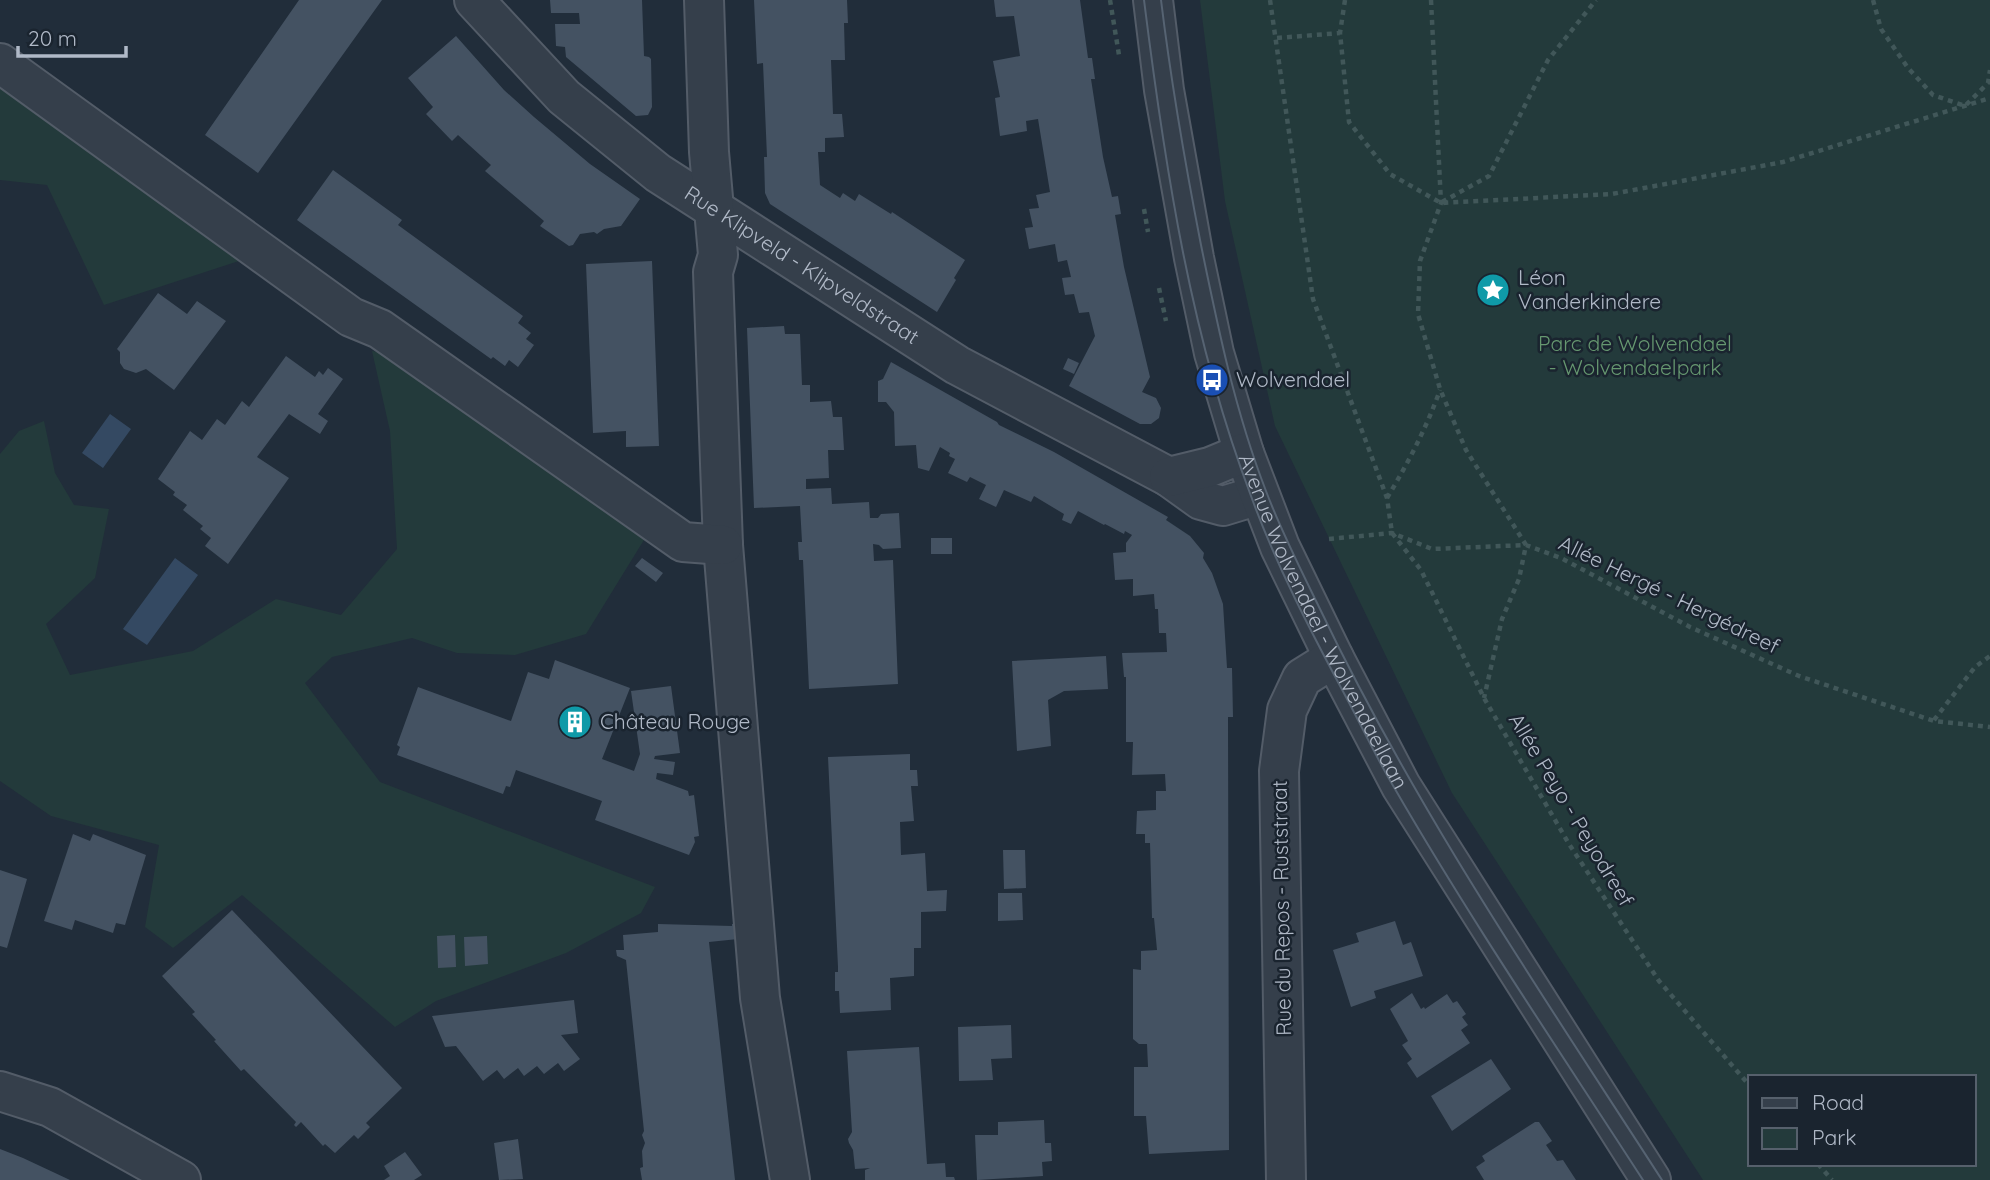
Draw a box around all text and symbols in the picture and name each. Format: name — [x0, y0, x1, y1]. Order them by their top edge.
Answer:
scale bar — [18, 14, 126, 58]
text: 20 m — [28, 25, 77, 51]
street label: Rue Klipveld - Klipveldstraat — [680, 180, 924, 349]
place label: Léon Vanderkindere — [1518, 264, 1661, 314]
place icon: Léon Vanderkindere — [1474, 271, 1512, 309]
park label: Parc de Wolvendael - Wolvendaelpark — [1538, 330, 1732, 380]
bus stop icon: Wolvendael — [1193, 361, 1231, 399]
place label: Wolvendael — [1236, 366, 1350, 392]
street label: Avenue Wolvendael - Wolvendaellaan — [1234, 450, 1414, 793]
street label: Allée Hergé - Hergédreef — [1555, 529, 1784, 659]
building icon: Château Rouge — [556, 703, 594, 741]
place label: Château Rouge — [600, 708, 750, 734]
street label: Allée Peyo - Peyodreef — [1504, 708, 1640, 911]
street label: Rue du Repos - Ruststraat — [1266, 780, 1296, 1036]
legend — [1748, 1075, 1976, 1166]
text: Road — [1812, 1089, 1864, 1115]
text: Park — [1812, 1124, 1856, 1150]

